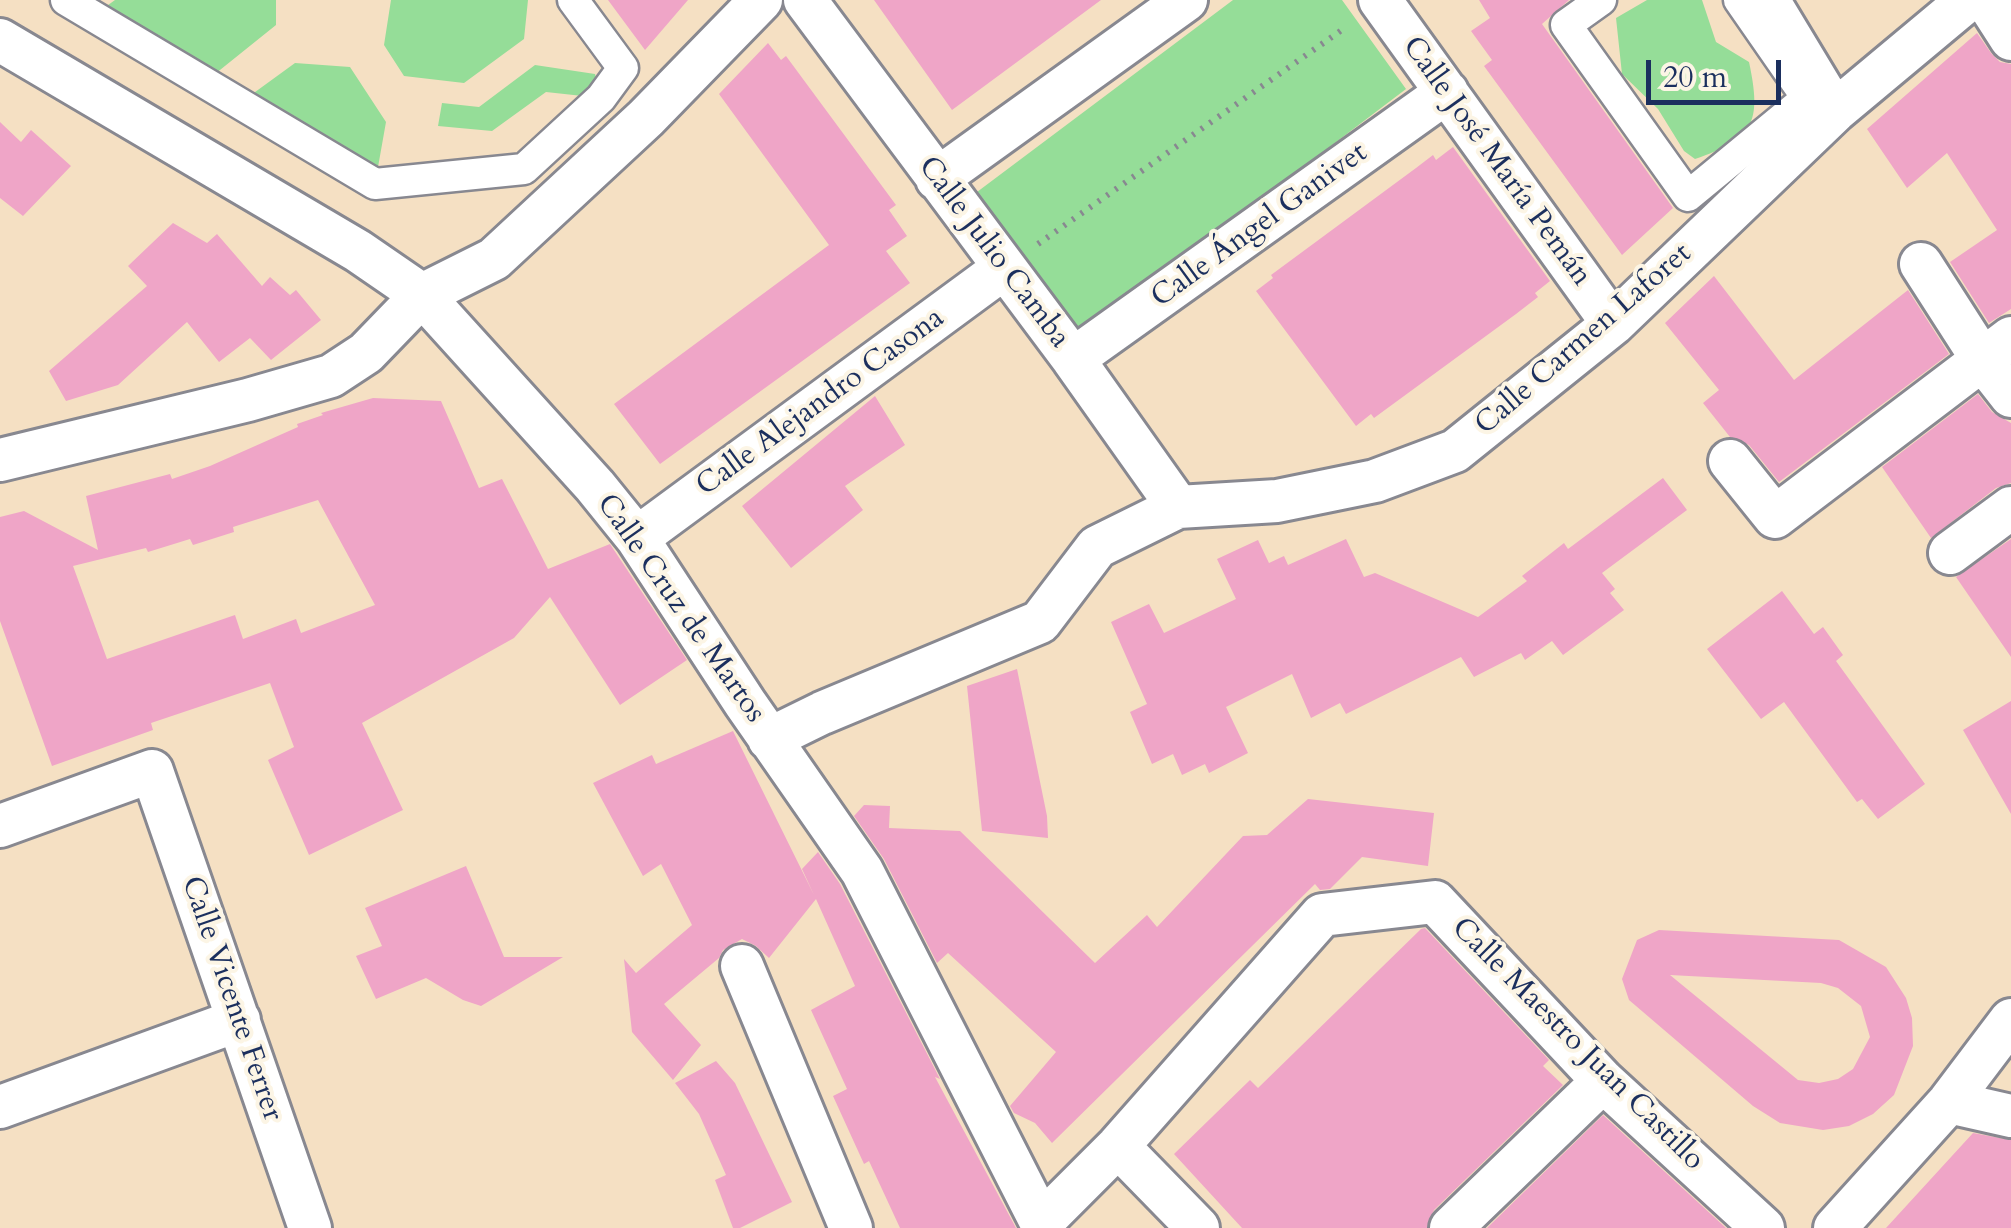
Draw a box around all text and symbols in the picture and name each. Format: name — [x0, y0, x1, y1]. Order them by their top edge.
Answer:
street label: Calle José María Pemán — [1393, 30, 1599, 294]
scale bar — [1651, 40, 1786, 102]
text: 20 m — [1663, 57, 1727, 98]
street label: Calle Ángel Ganivet — [1145, 136, 1375, 316]
street label: Calle Julio Camba — [909, 150, 1077, 356]
street label: Calle Carmen Laforet — [1469, 236, 1699, 444]
street label: Calle Alejandro Casona — [690, 301, 952, 505]
street label: Calle Cruz de Martos — [588, 488, 772, 730]
street label: Calle Vicente Ferrer — [172, 872, 290, 1126]
street label: Calle Maestro Juan Castillo — [1443, 911, 1711, 1179]

